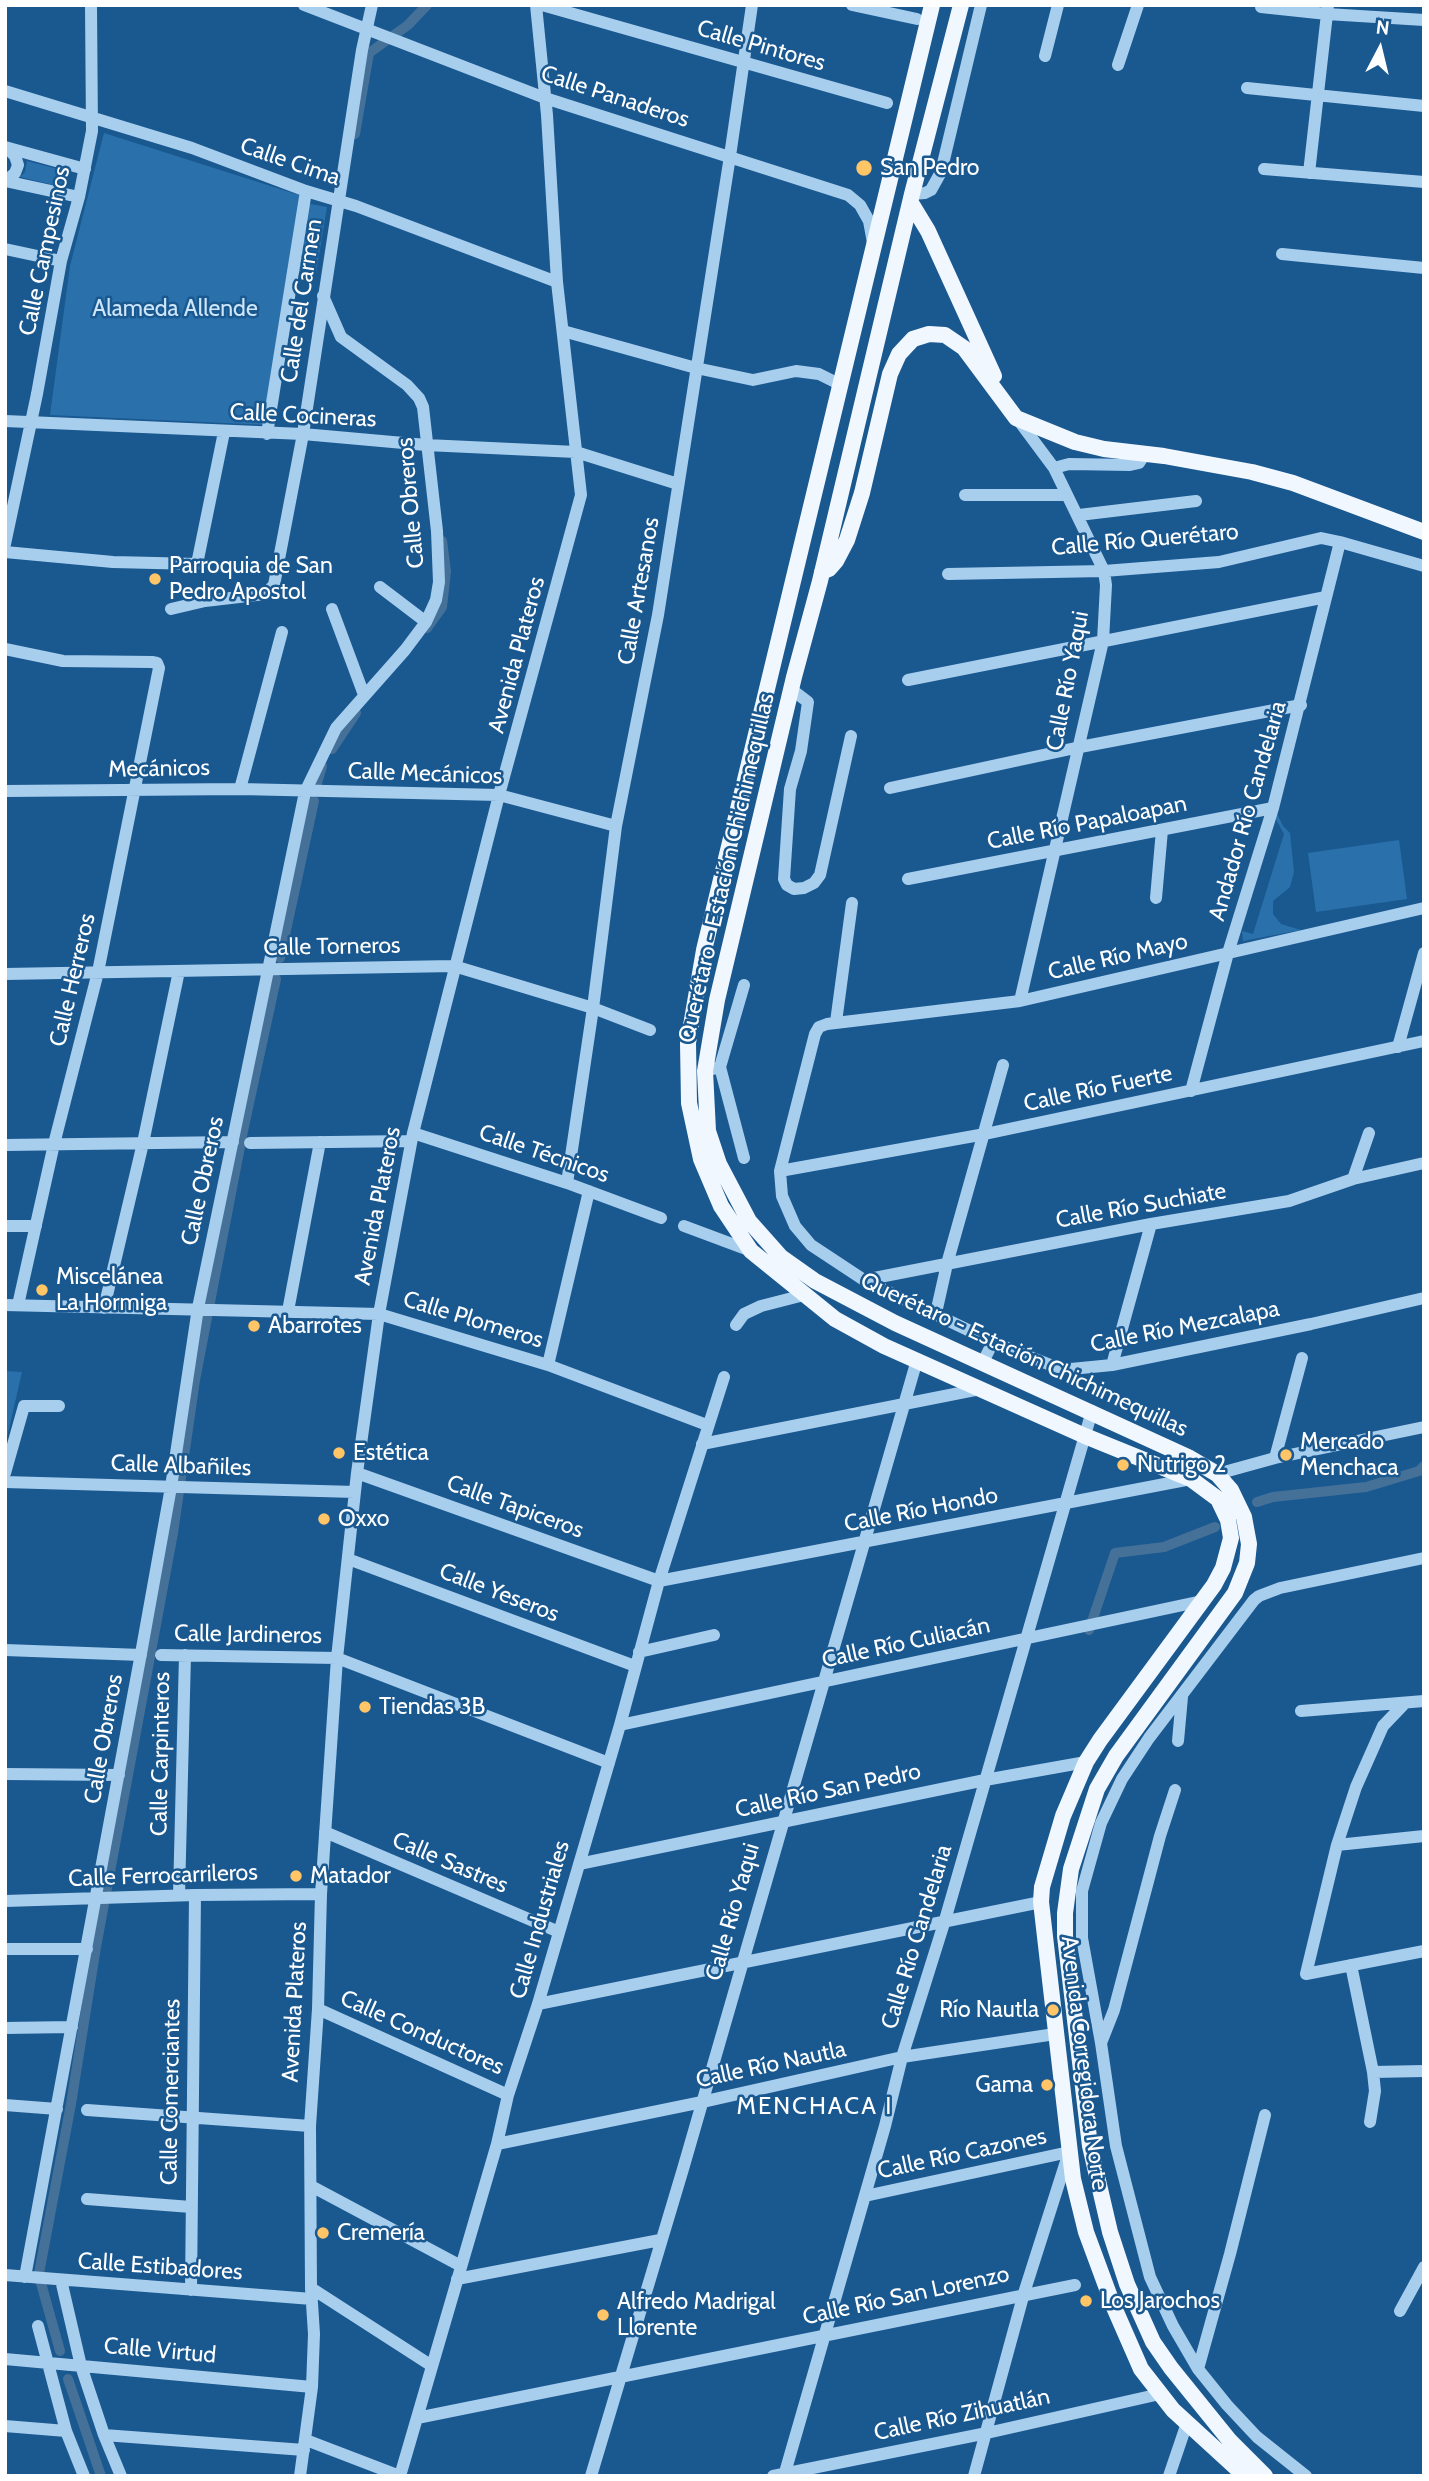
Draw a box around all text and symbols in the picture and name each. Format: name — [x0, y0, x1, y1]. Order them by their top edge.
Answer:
north arrow — [1345, 14, 1415, 84]
street label: Calle Pintores — [694, 15, 828, 77]
text: N — [1375, 15, 1391, 40]
street label: Calle Panaderos — [537, 60, 693, 134]
street label: Calle Cima — [236, 132, 344, 192]
place label: San Pedro — [880, 154, 980, 182]
marker: San Pedro — [854, 158, 874, 178]
street label: Calle Campesinos — [14, 164, 76, 338]
street label: Calle del Carmen — [275, 217, 329, 385]
park label: Alameda Allende — [92, 295, 258, 323]
street label: Calle Cocineras — [229, 398, 377, 434]
street label: Calle Obreros — [392, 436, 430, 570]
street label: Calle Artesanos — [612, 515, 666, 667]
street label: Calle Río Querétaro — [1050, 518, 1240, 562]
place label: Parroquia de San Pedro Apostol — [169, 552, 333, 606]
marker: Parroquia de San Pedro Apostol — [147, 571, 163, 587]
street label: Avenida Plateros — [483, 574, 551, 736]
street label: Calle Río Yaqui — [1041, 609, 1095, 753]
street label: Querétaro - Estación Chichimequillas — [673, 690, 781, 1046]
street label: Andador Río Candelaria — [1203, 698, 1293, 924]
street label: Mecánicos — [108, 754, 210, 784]
street label: Calle Mecánicos — [347, 758, 503, 790]
street label: Calle Río Papaloapan — [985, 790, 1189, 856]
street label: Calle Herreros — [44, 911, 102, 1049]
street label: Calle Río Mayo — [1045, 928, 1191, 986]
street label: Calle Torneros — [263, 932, 401, 962]
street label: Calle Río Fuerte — [1021, 1060, 1175, 1118]
street label: Calle Obreros — [176, 1114, 230, 1248]
street label: Calle Técnicos — [475, 1119, 613, 1189]
street label: Avenida Plateros — [349, 1124, 407, 1288]
street label: Calle Río Suchiate — [1054, 1177, 1228, 1235]
place label: Miscelánea La Hormiga — [56, 1263, 167, 1317]
street label: Querétaro - Estación Chichimequillas — [856, 1267, 1192, 1443]
marker: Miscelánea La Hormiga — [34, 1282, 50, 1298]
street label: Calle Plomeros — [400, 1286, 546, 1354]
street label: Calle Río Mezcalapa — [1088, 1295, 1282, 1359]
place label: Abarrotes — [268, 1312, 362, 1340]
marker: Abarrotes — [246, 1318, 262, 1334]
place label: Mercado Menchaca — [1300, 1428, 1398, 1482]
place label: Estética — [353, 1439, 429, 1467]
marker: Estética — [331, 1445, 347, 1461]
marker: Mercado Menchaca — [1278, 1447, 1294, 1463]
street label: Calle Albañiles — [110, 1450, 252, 1482]
place label: Nutrigo 2 — [1137, 1451, 1226, 1479]
marker: Nutrigo 2 — [1115, 1457, 1131, 1473]
street label: Calle Tapiceros — [443, 1469, 587, 1545]
street label: Calle Río Hondo — [842, 1482, 1000, 1538]
place label: Oxxo — [338, 1505, 389, 1533]
marker: Oxxo — [316, 1511, 332, 1527]
street label: Calle Yeseros — [435, 1558, 563, 1628]
street label: Calle Río Culiacán — [820, 1612, 992, 1674]
street label: Calle Jardineros — [174, 1620, 322, 1650]
street label: Calle Obreros — [79, 1672, 129, 1806]
street label: Calle Carpinteros — [146, 1672, 176, 1836]
place label: Tiendas 3B — [379, 1693, 485, 1721]
marker: Tiendas 3B — [357, 1699, 373, 1715]
street label: Calle Río San Pedro — [733, 1758, 923, 1824]
street label: Calle Sastres — [388, 1826, 512, 1900]
street label: Calle Industriales — [504, 1838, 576, 2002]
street label: Calle Río Yaqui — [700, 1840, 766, 1984]
street label: Calle Río Candelaria — [876, 1841, 958, 2033]
street label: Calle Ferrocarrileros — [68, 1859, 258, 1893]
place label: Matador — [310, 1862, 391, 1890]
marker: Matador — [288, 1868, 304, 1884]
street label: Avenida Plateros — [277, 1921, 313, 2083]
street label: Avenida Corregidora Norte — [1055, 1934, 1113, 2192]
street label: Calle Conductores — [336, 1985, 508, 2081]
place label: Río Nautla — [939, 1996, 1039, 2024]
street label: Calle Comerciantes — [156, 1999, 186, 2185]
marker: Río Nautla — [1045, 2002, 1061, 2018]
street label: Calle Río Nautla — [694, 2036, 848, 2094]
place label: Gama — [975, 2071, 1033, 2099]
marker: Gama — [1039, 2077, 1055, 2093]
district label: MENCHACA I — [738, 2093, 892, 2121]
street label: Calle Río Cazones — [875, 2123, 1049, 2185]
place label: Cremería — [337, 2219, 425, 2247]
marker: Cremería — [315, 2225, 331, 2241]
street label: Calle Estibadores — [77, 2247, 243, 2287]
street label: Calle Río San Lorenzo — [800, 2261, 1012, 2331]
place label: Los Jarochos — [1100, 2287, 1220, 2315]
place label: Alfredo Madrigal Llorente — [617, 2288, 776, 2342]
marker: Los Jarochos — [1078, 2293, 1094, 2309]
marker: Alfredo Madrigal Llorente — [595, 2307, 611, 2323]
street label: Calle Virtud — [103, 2332, 217, 2370]
street label: Calle Río Zihuatlán — [872, 2383, 1052, 2447]

